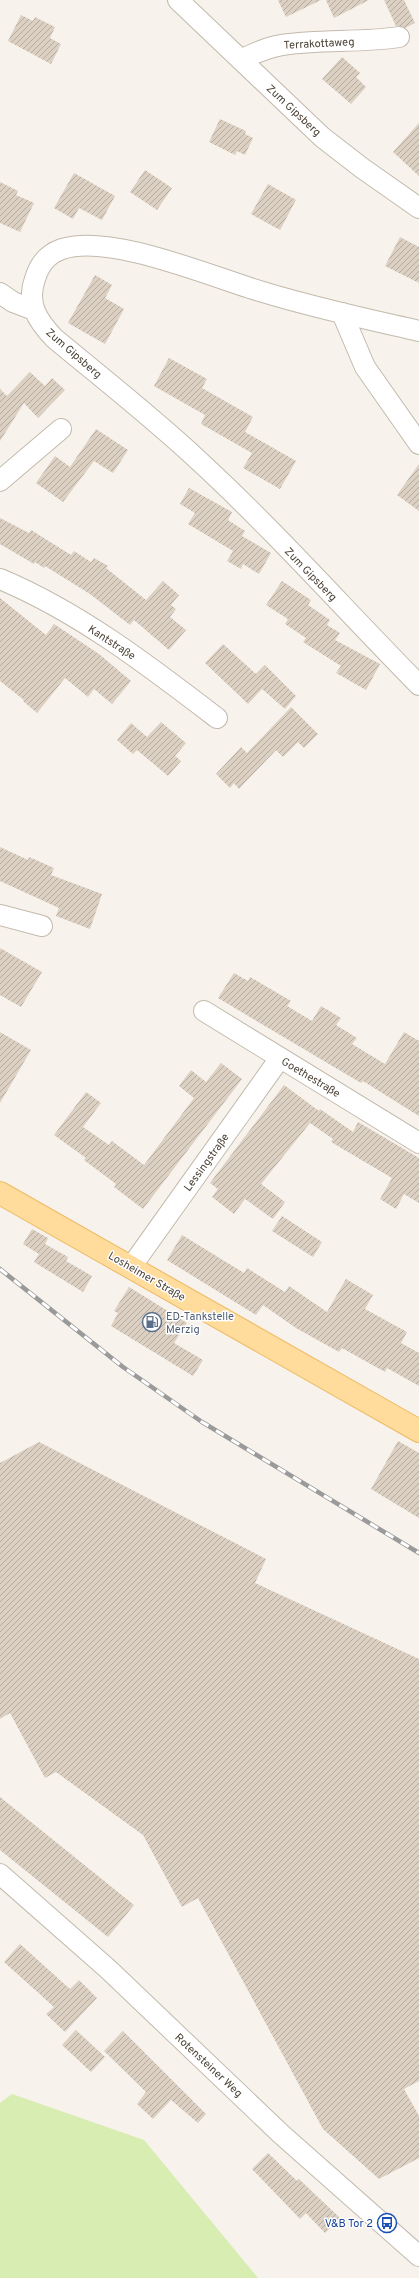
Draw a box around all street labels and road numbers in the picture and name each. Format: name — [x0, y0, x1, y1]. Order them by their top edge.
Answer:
street label: Terrakottaweg — [283, 35, 355, 53]
street label: Zum Gipsberg — [263, 82, 324, 140]
street label: Zum Gipsberg — [43, 326, 104, 382]
street label: Zum Gipsberg — [281, 545, 339, 605]
street label: Kantstraße — [85, 622, 138, 663]
street label: Goethestraße — [278, 1055, 343, 1101]
street label: Lessingstraße — [181, 1131, 233, 1194]
street label: Losheimer Straße — [105, 1249, 188, 1305]
street label: Rotensteiner Weg — [172, 2031, 245, 2101]

